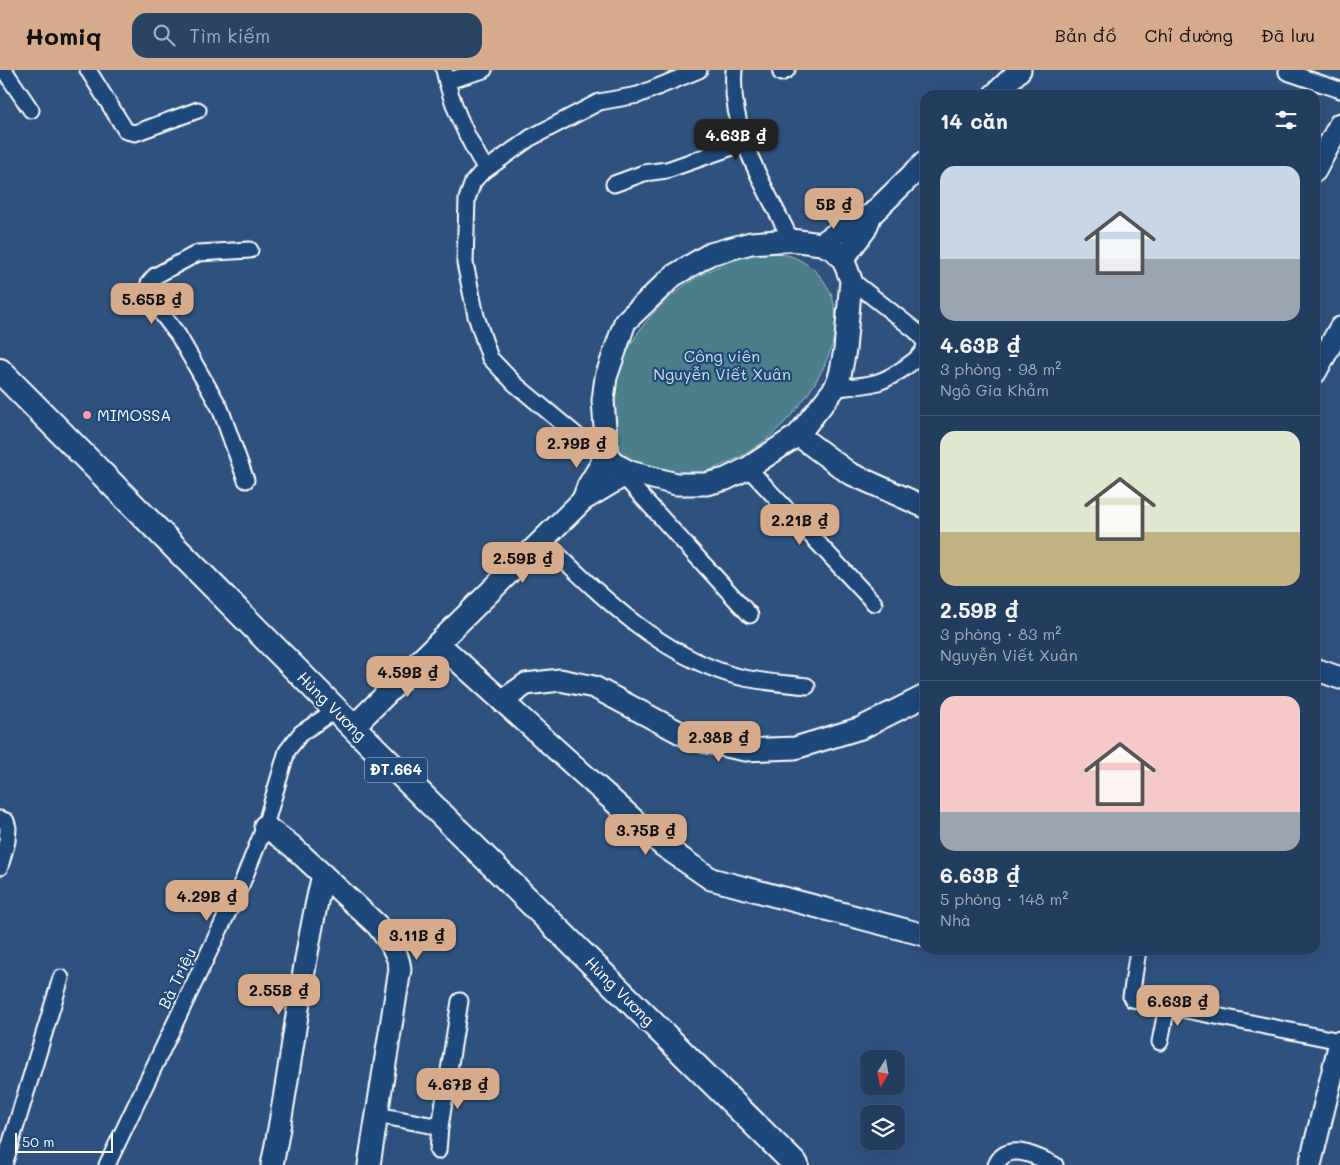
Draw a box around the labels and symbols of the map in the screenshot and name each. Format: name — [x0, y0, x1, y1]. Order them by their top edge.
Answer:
pin: 4.63B ₫ — [690, 118, 782, 161]
pin: 5B ₫ — [804, 188, 864, 230]
pin: 5.65B ₫ — [106, 282, 198, 325]
park label: Công viên Nguyễn Viết Xuân — [653, 345, 791, 384]
place label: MIMOSSA — [97, 404, 171, 425]
marker: MIMOSSA — [81, 409, 93, 421]
pin: 2.79B ₫ — [531, 426, 623, 469]
pin: 2.21B ₫ — [754, 504, 846, 546]
pin: 2.59B ₫ — [477, 542, 569, 584]
pin: 4.59B ₫ — [362, 656, 454, 698]
street label: Hùng Vương — [293, 666, 372, 745]
pin: 2.38B ₫ — [673, 720, 765, 763]
road number: ĐT.664 — [365, 758, 427, 782]
pin: 3.75B ₫ — [600, 814, 692, 856]
pin: 4.29B ₫ — [161, 880, 253, 922]
pin: 3.11B ₫ — [371, 918, 463, 961]
street label: Bà Triệu — [153, 944, 200, 1012]
street label: Hùng Vương — [581, 951, 660, 1030]
pin: 2.55B ₫ — [233, 974, 325, 1016]
pin: 6.63B ₫ — [1132, 984, 1224, 1027]
north arrow — [860, 1050, 905, 1095]
pin: 4.67B ₫ — [412, 1068, 504, 1110]
scale bar — [15, 1130, 112, 1153]

